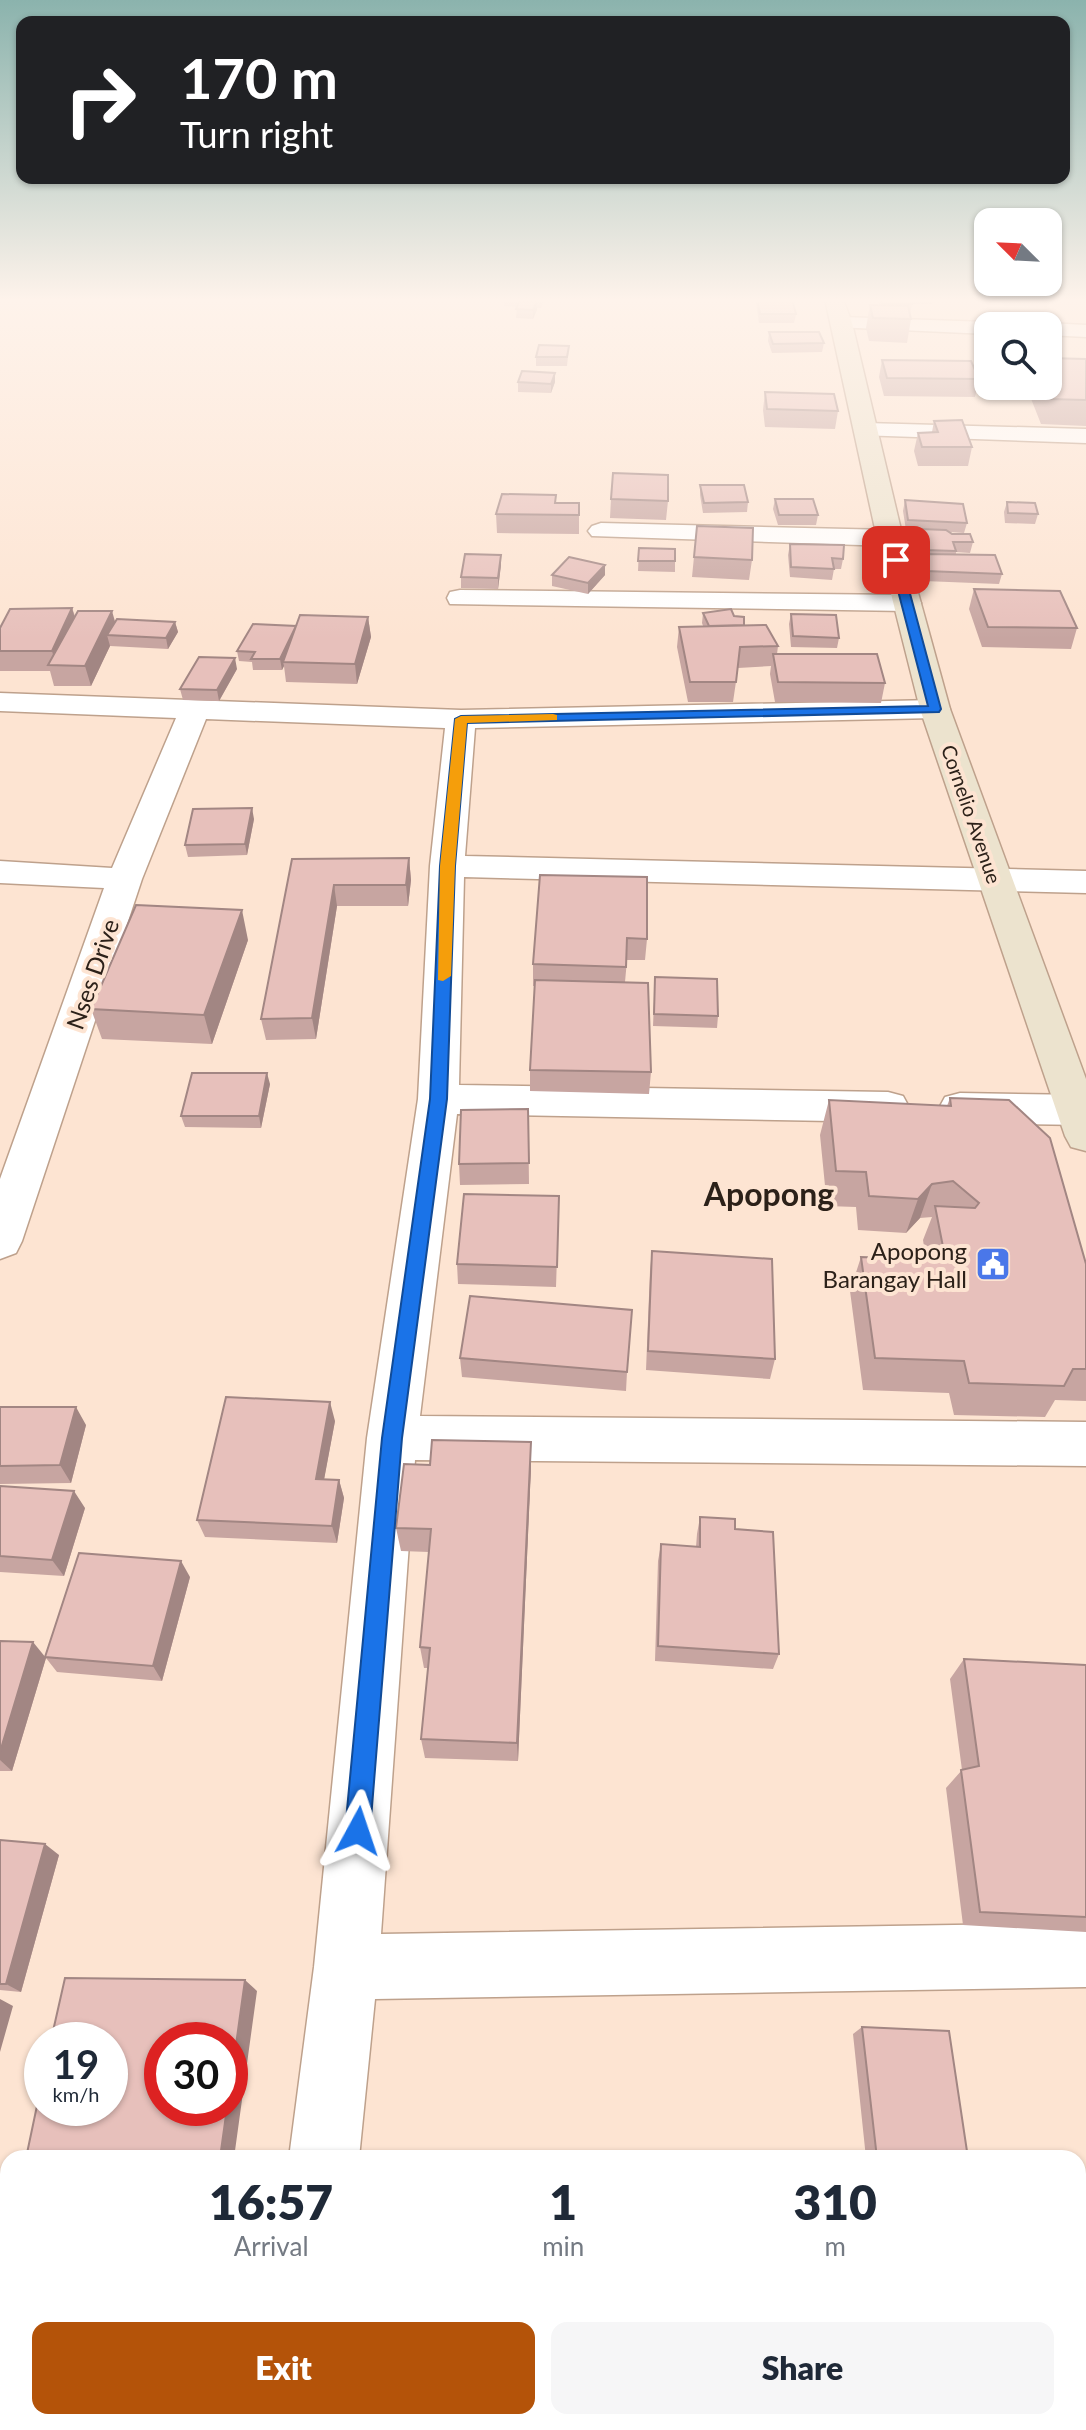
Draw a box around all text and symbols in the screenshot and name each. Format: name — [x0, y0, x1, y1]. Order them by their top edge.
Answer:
text: 170 m — [180, 44, 338, 111]
icon: right — [48, 48, 152, 152]
text: Turn right — [180, 112, 333, 156]
north arrow — [974, 208, 1062, 296]
map controls — [974, 208, 1062, 400]
button: search — [974, 312, 1062, 400]
pin — [862, 526, 930, 594]
icon: arrive — [874, 538, 918, 582]
street label: Cornelio Avenue — [937, 742, 1007, 886]
street label: Nses Drive — [60, 915, 124, 1033]
district label: Apopong — [703, 1174, 834, 1213]
place label: Apopong Barangay Hall — [823, 1236, 967, 1293]
public building icon: Apopong Barangay Hall — [974, 1245, 1012, 1283]
position arrow — [316, 1789, 400, 1873]
speed limit sign: 30 — [144, 2022, 248, 2126]
text: 19 — [53, 2040, 99, 2088]
text: km/h — [53, 2082, 99, 2106]
text: 16:57 — [209, 2173, 333, 2230]
text: 1 — [549, 2173, 577, 2230]
text: 310 — [793, 2173, 877, 2230]
text: Arrival — [234, 2230, 309, 2262]
text: min — [542, 2230, 584, 2262]
text: m — [824, 2230, 846, 2262]
button: Exit — [32, 2322, 535, 2414]
button: Share — [551, 2322, 1054, 2414]

